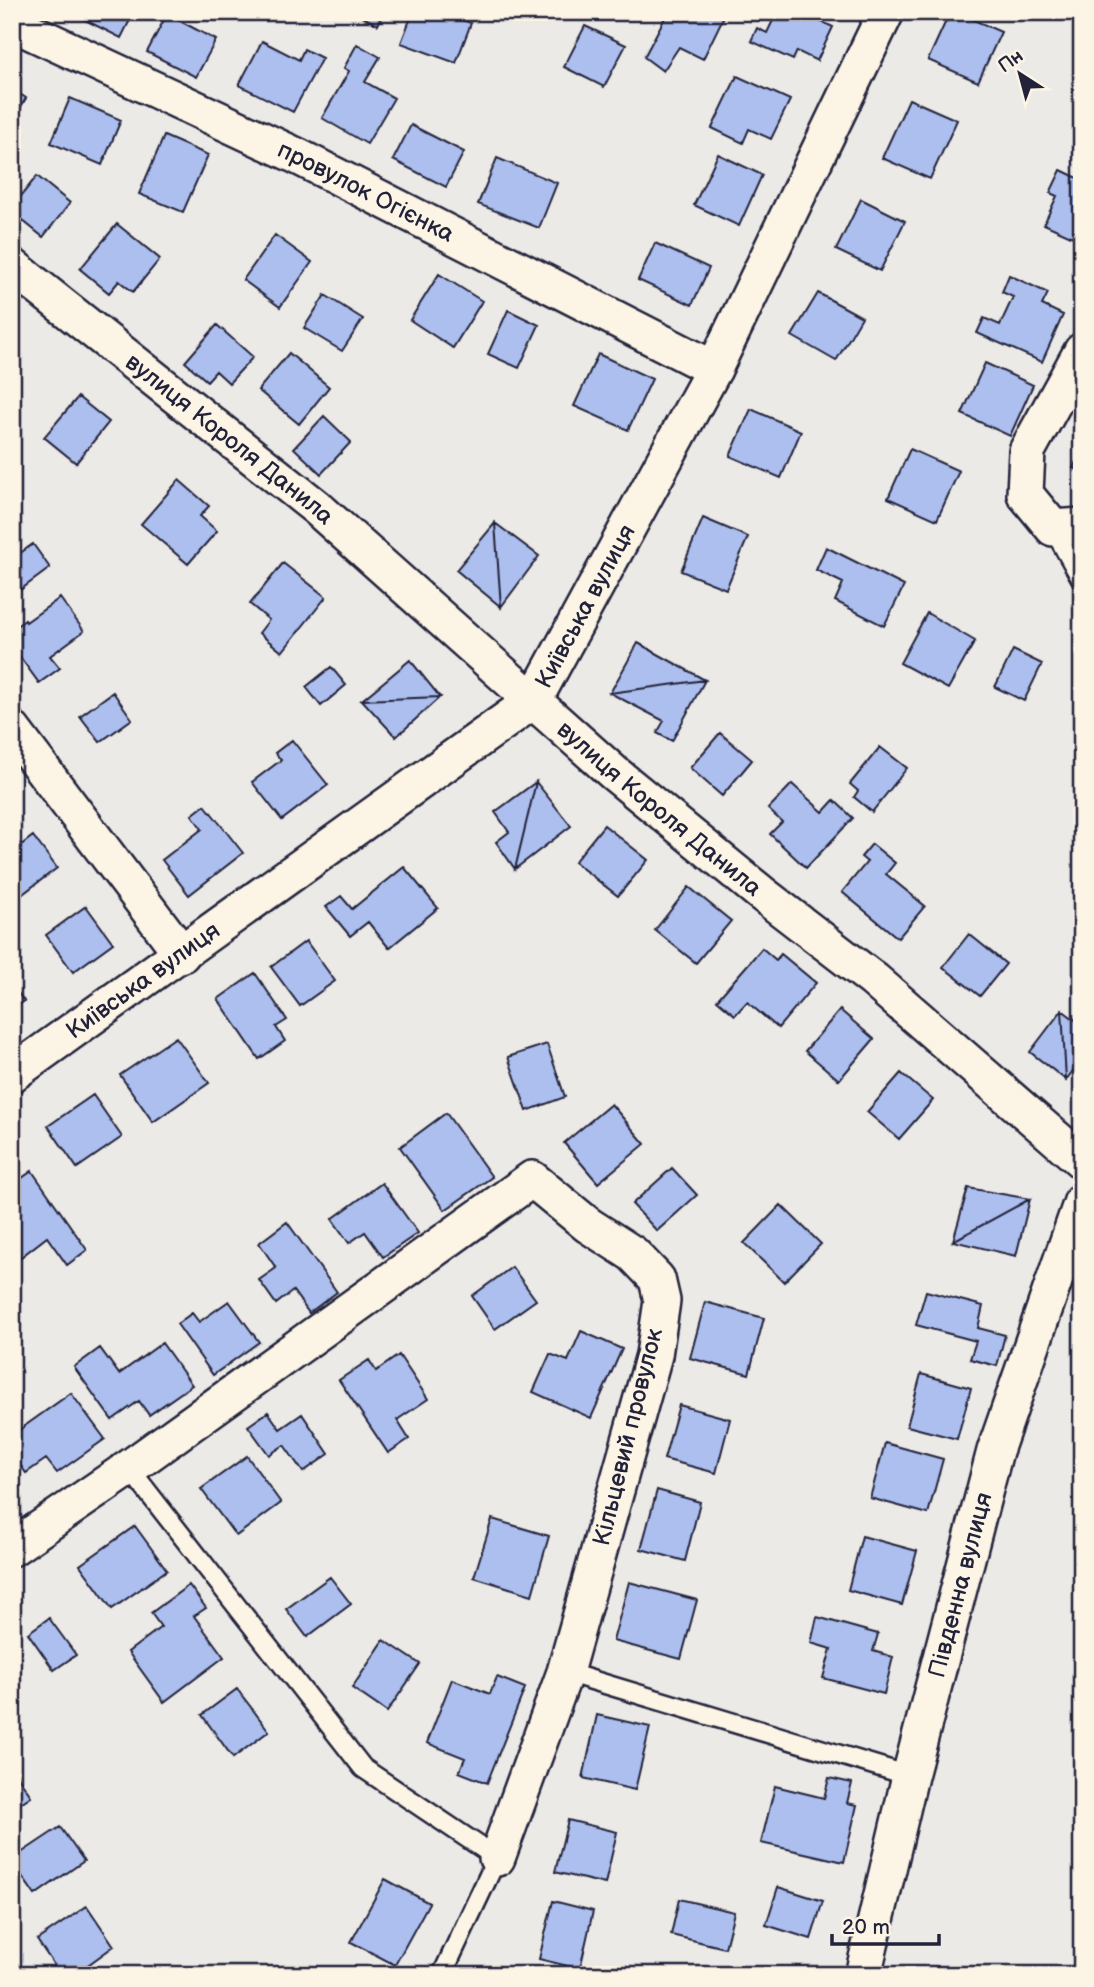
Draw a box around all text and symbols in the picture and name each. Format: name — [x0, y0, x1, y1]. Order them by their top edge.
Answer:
north arrow — [986, 38, 1056, 108]
text: Пн — [994, 45, 1028, 78]
street label: провулок Огієнка — [273, 135, 459, 248]
street label: вулиця Короля Данила — [120, 347, 340, 530]
street label: Київська вулиця — [529, 519, 641, 693]
street label: вулиця Короля Данила — [551, 715, 768, 902]
street label: Київська вулиця — [60, 915, 225, 1045]
street label: Кільцевий провулок — [587, 1325, 669, 1549]
street label: Південна вулиця — [922, 1489, 998, 1681]
scale bar — [832, 1903, 938, 1947]
text: 20 m — [842, 1915, 890, 1940]

